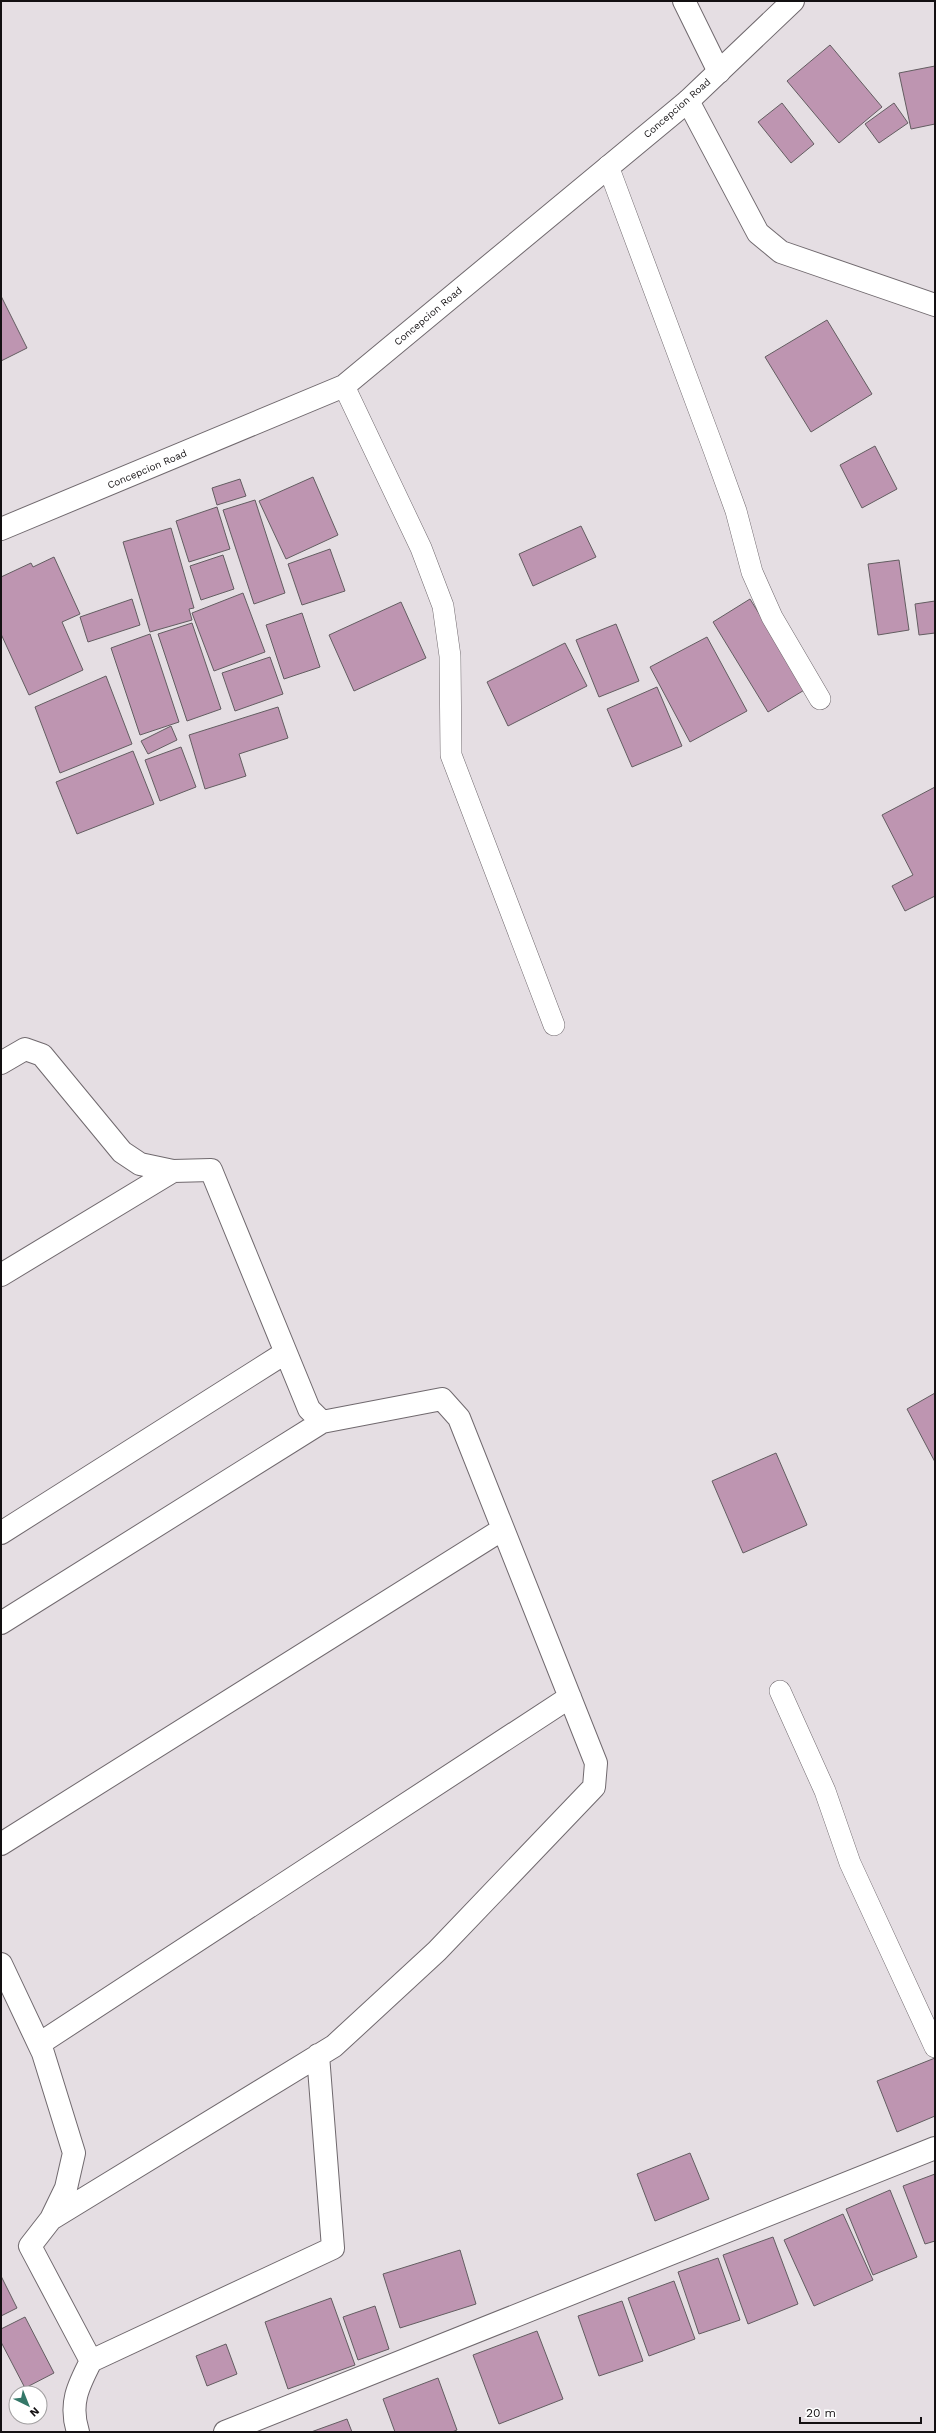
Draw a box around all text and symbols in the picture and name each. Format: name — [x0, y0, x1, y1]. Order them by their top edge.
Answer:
street label: Concepcion Road — [641, 76, 713, 140]
street label: Concepcion Road — [392, 284, 464, 348]
street label: Concepcion Road — [106, 447, 188, 491]
north arrow — [8, 2385, 48, 2425]
scale bar — [800, 2399, 921, 2425]
text: N — [27, 2404, 42, 2419]
text: 20 m — [806, 2406, 836, 2420]

